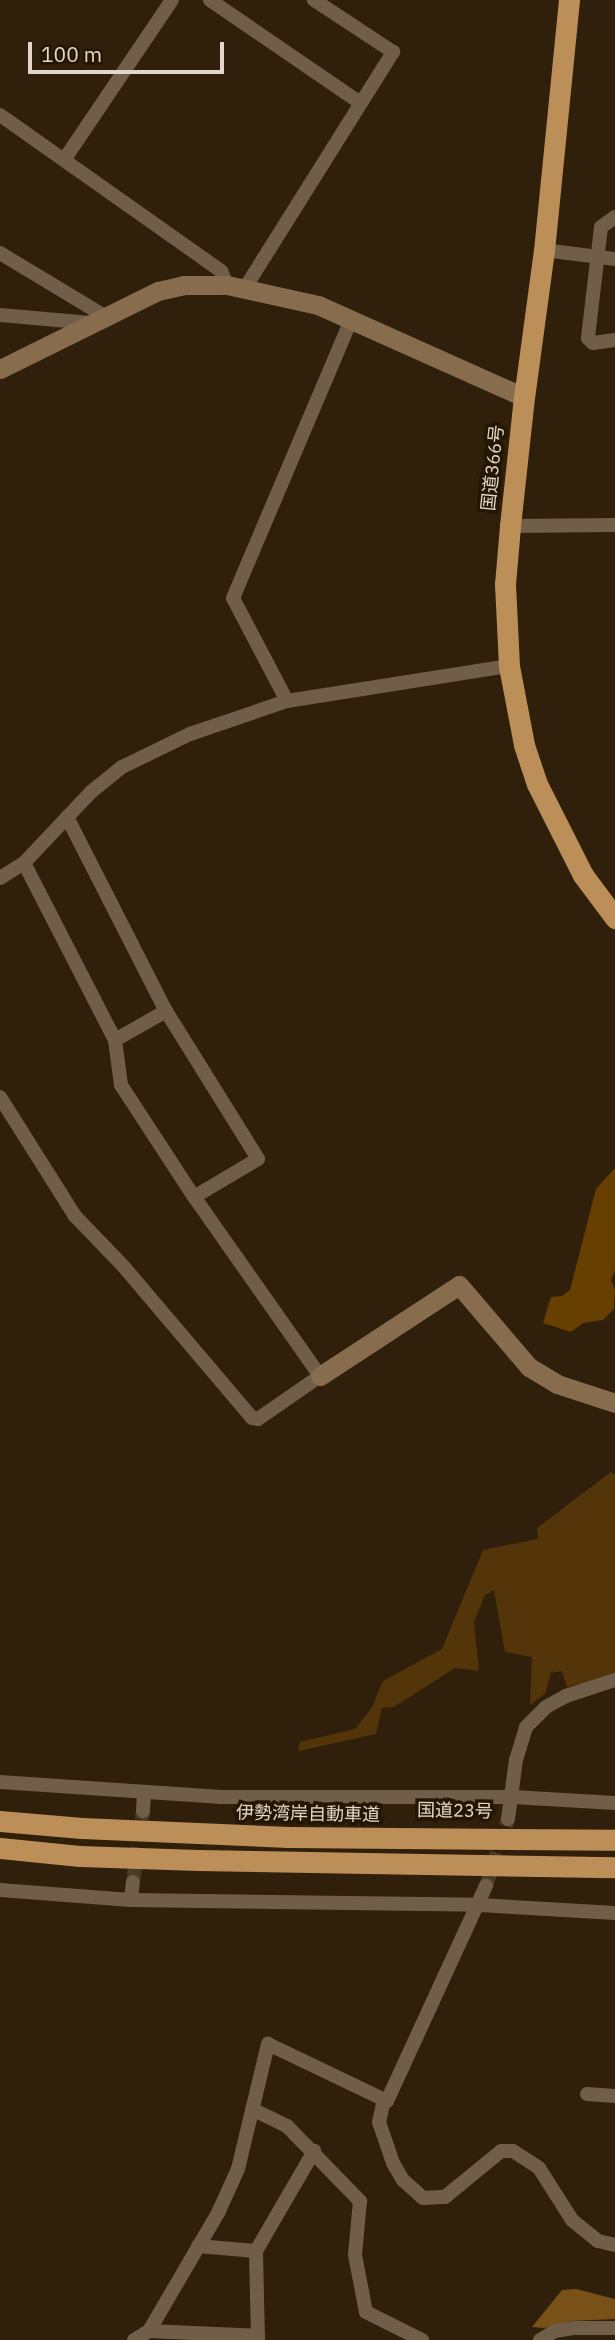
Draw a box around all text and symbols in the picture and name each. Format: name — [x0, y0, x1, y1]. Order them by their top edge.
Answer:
scale bar — [32, 28, 228, 72]
text: 100 m — [41, 40, 102, 68]
street label: 国道366号 — [478, 424, 508, 512]
street label: 国道23号 — [417, 1800, 493, 1822]
street label: 伊勢湾岸自動車道 — [236, 1802, 380, 1826]

